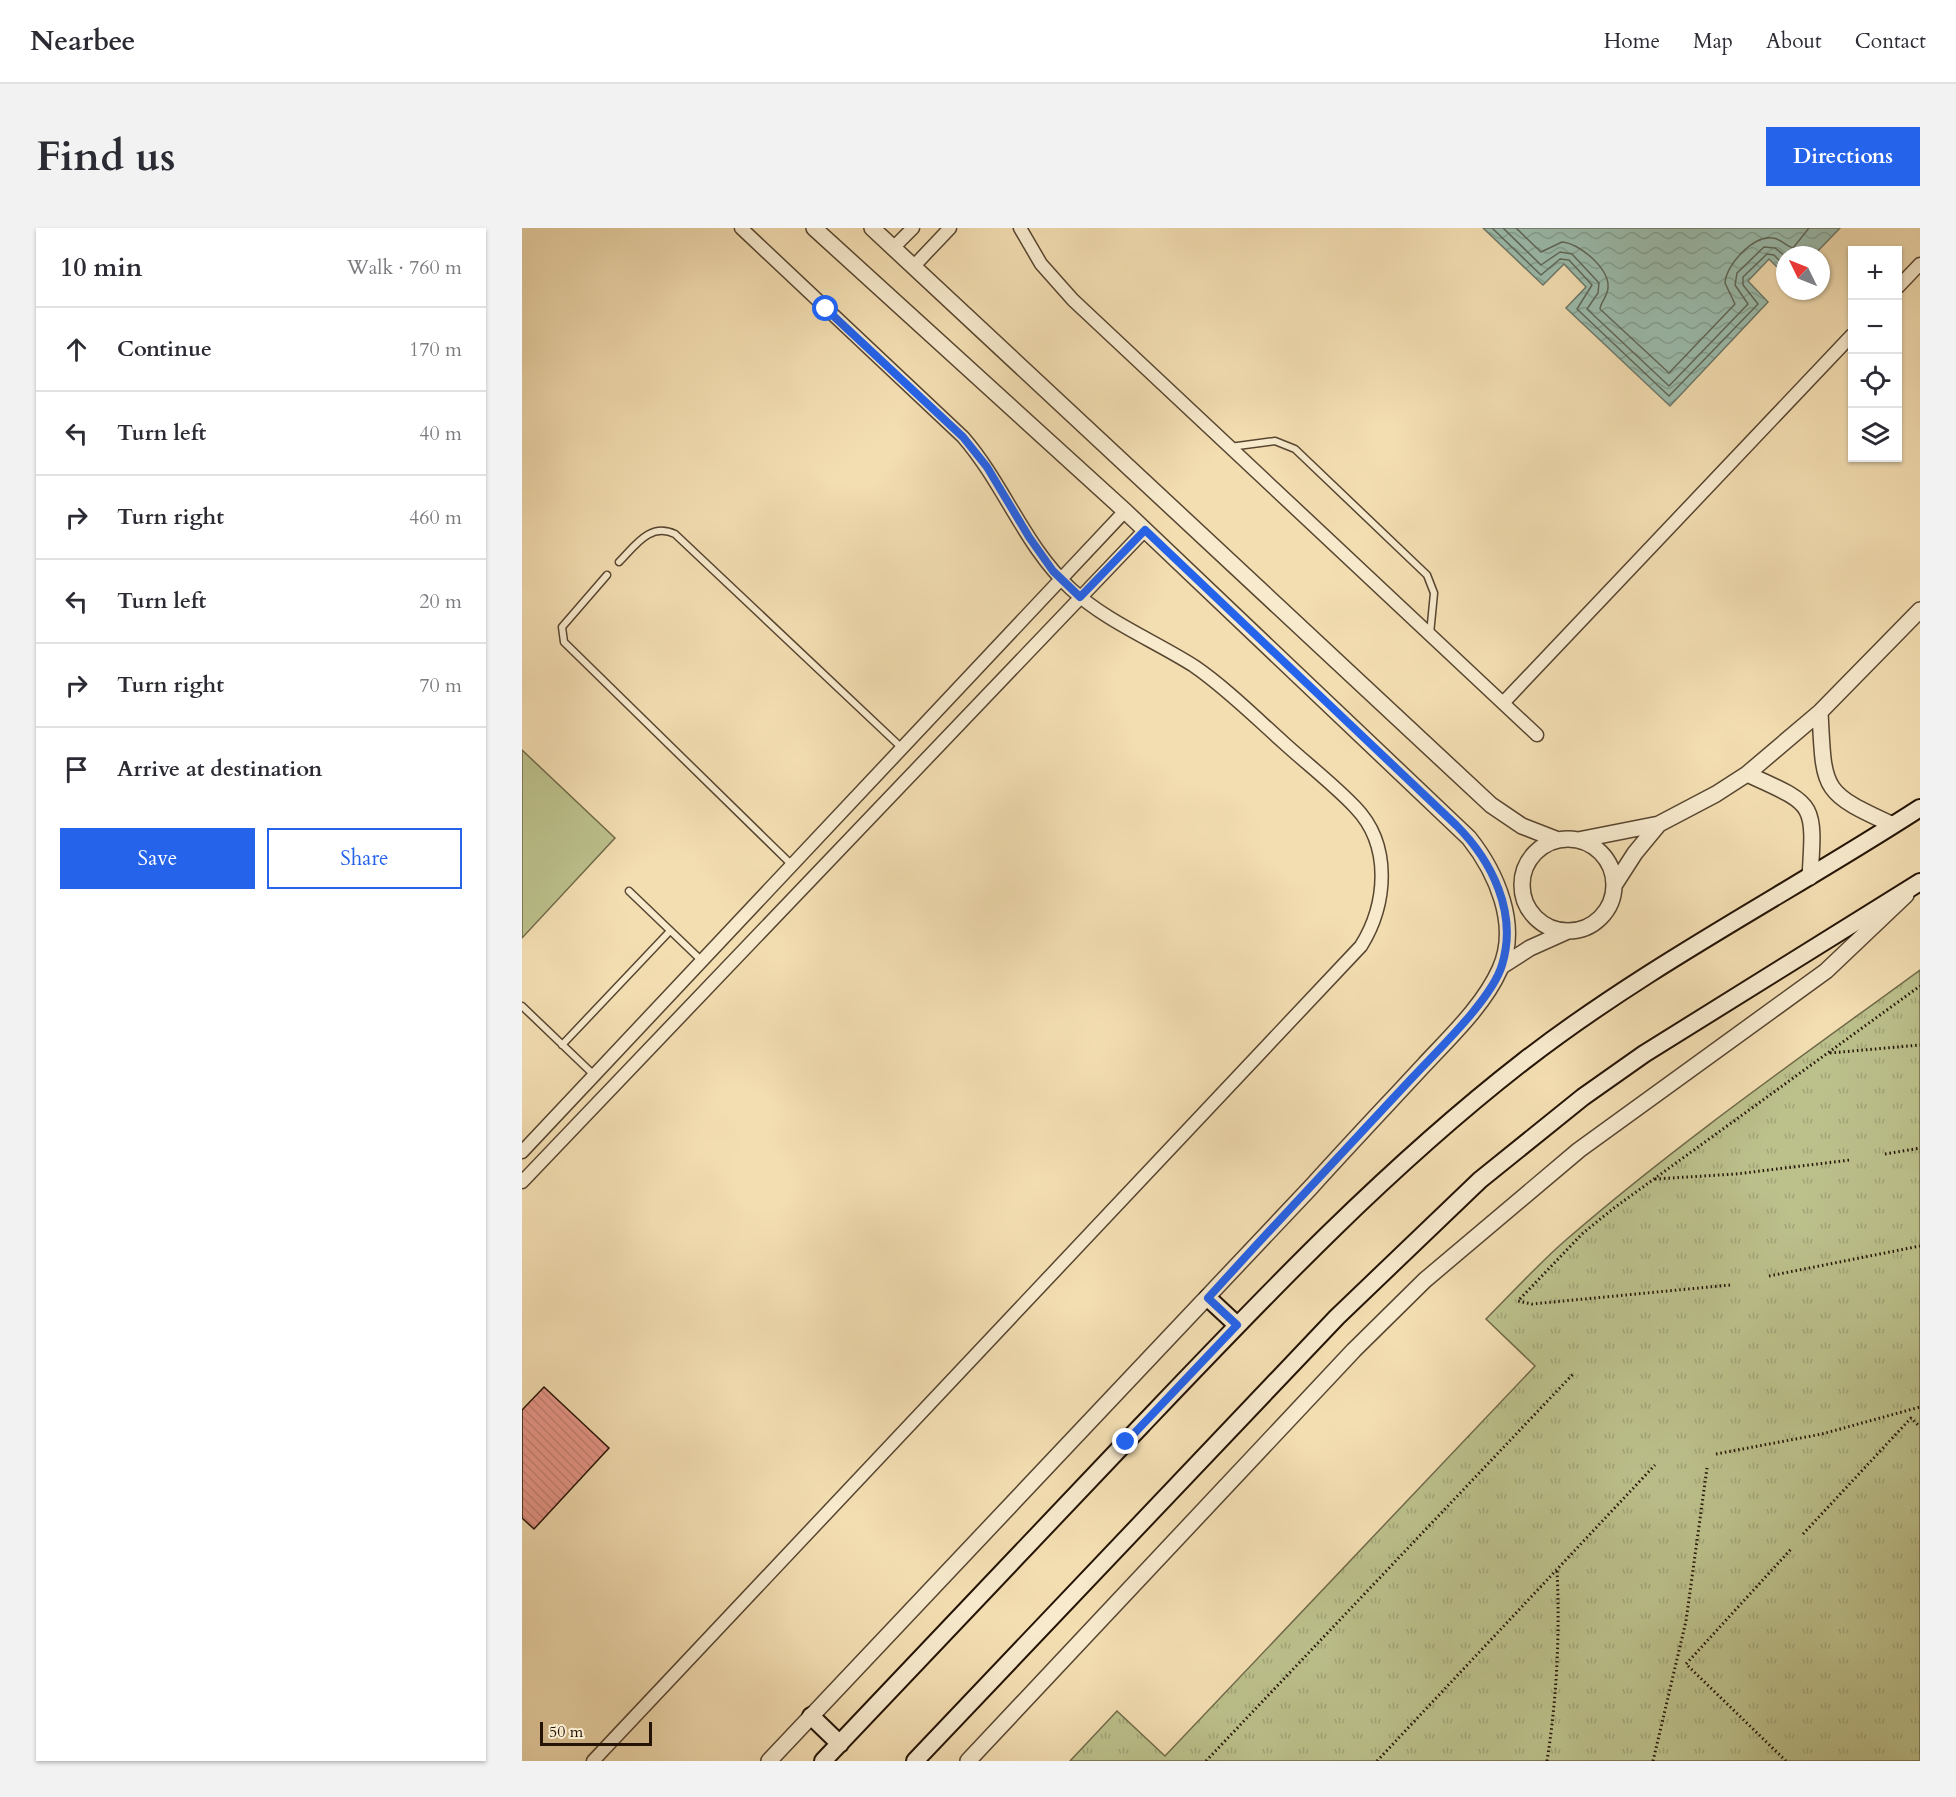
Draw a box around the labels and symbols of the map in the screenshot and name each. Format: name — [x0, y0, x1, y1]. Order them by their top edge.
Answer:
north arrow — [1776, 246, 1830, 300]
route start — [812, 295, 838, 321]
route end — [1112, 1428, 1138, 1454]
scale bar — [540, 1719, 652, 1746]

